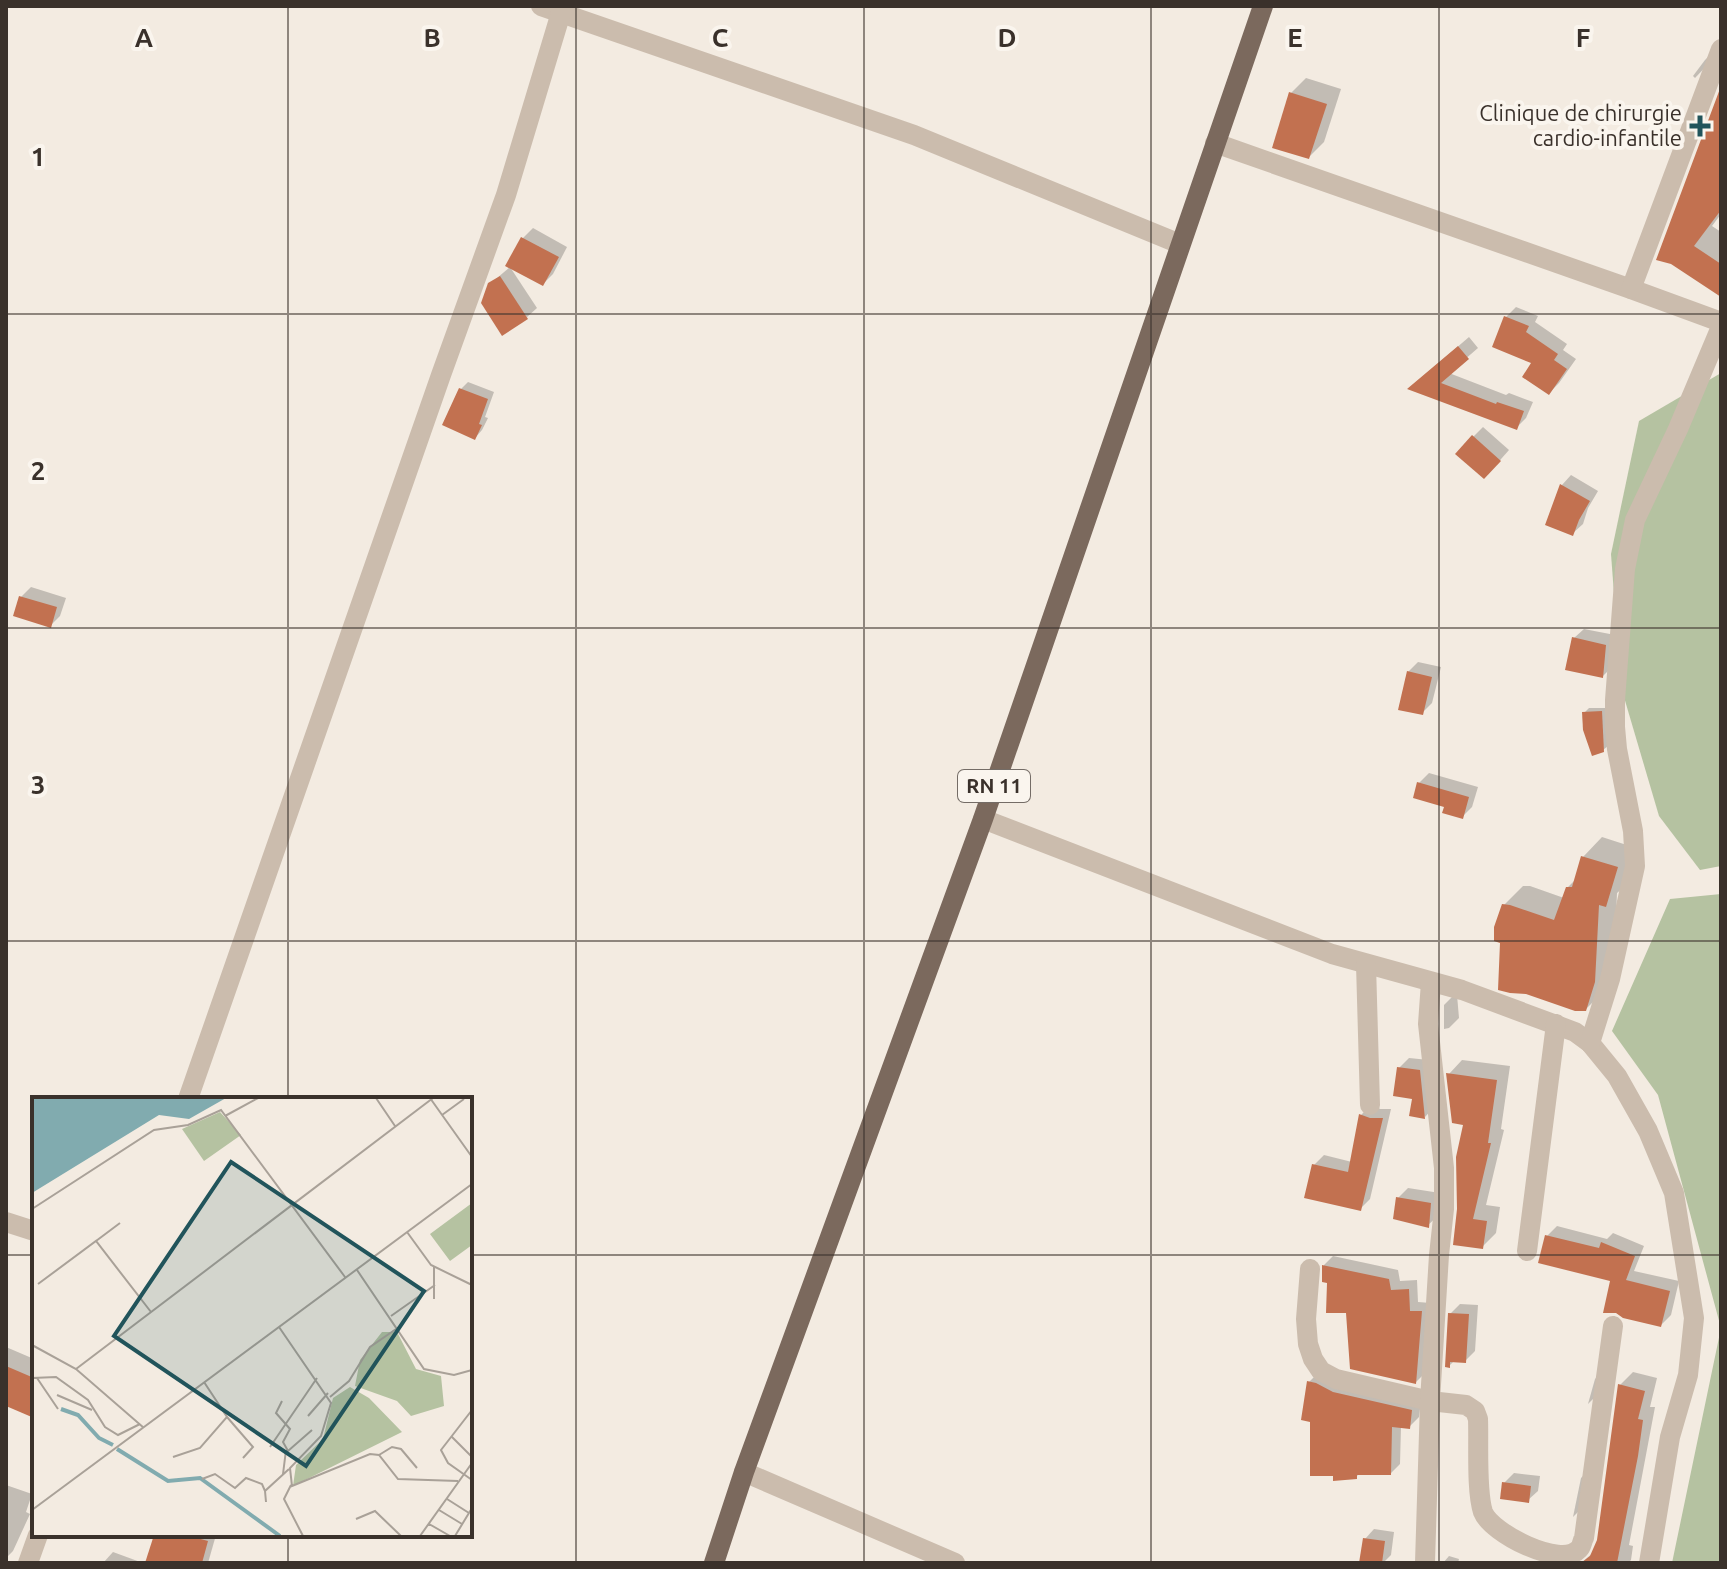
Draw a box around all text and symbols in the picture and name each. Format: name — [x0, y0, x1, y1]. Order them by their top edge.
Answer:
text: A — [135, 23, 154, 52]
text: B — [423, 23, 441, 52]
text: C — [712, 23, 729, 52]
text: D — [998, 23, 1016, 52]
text: E — [1287, 23, 1303, 52]
text: F — [1576, 23, 1590, 52]
place label: Clinique de chirurgie cardio-infantile — [1479, 100, 1682, 150]
marker: Clinique de chirurgie cardio-infantile — [1689, 115, 1711, 137]
text: 1 — [31, 142, 45, 171]
text: 2 — [31, 456, 45, 485]
text: 3 — [31, 770, 45, 799]
road number: RN 11 — [958, 770, 1030, 802]
inset map — [32, 1097, 472, 1537]

